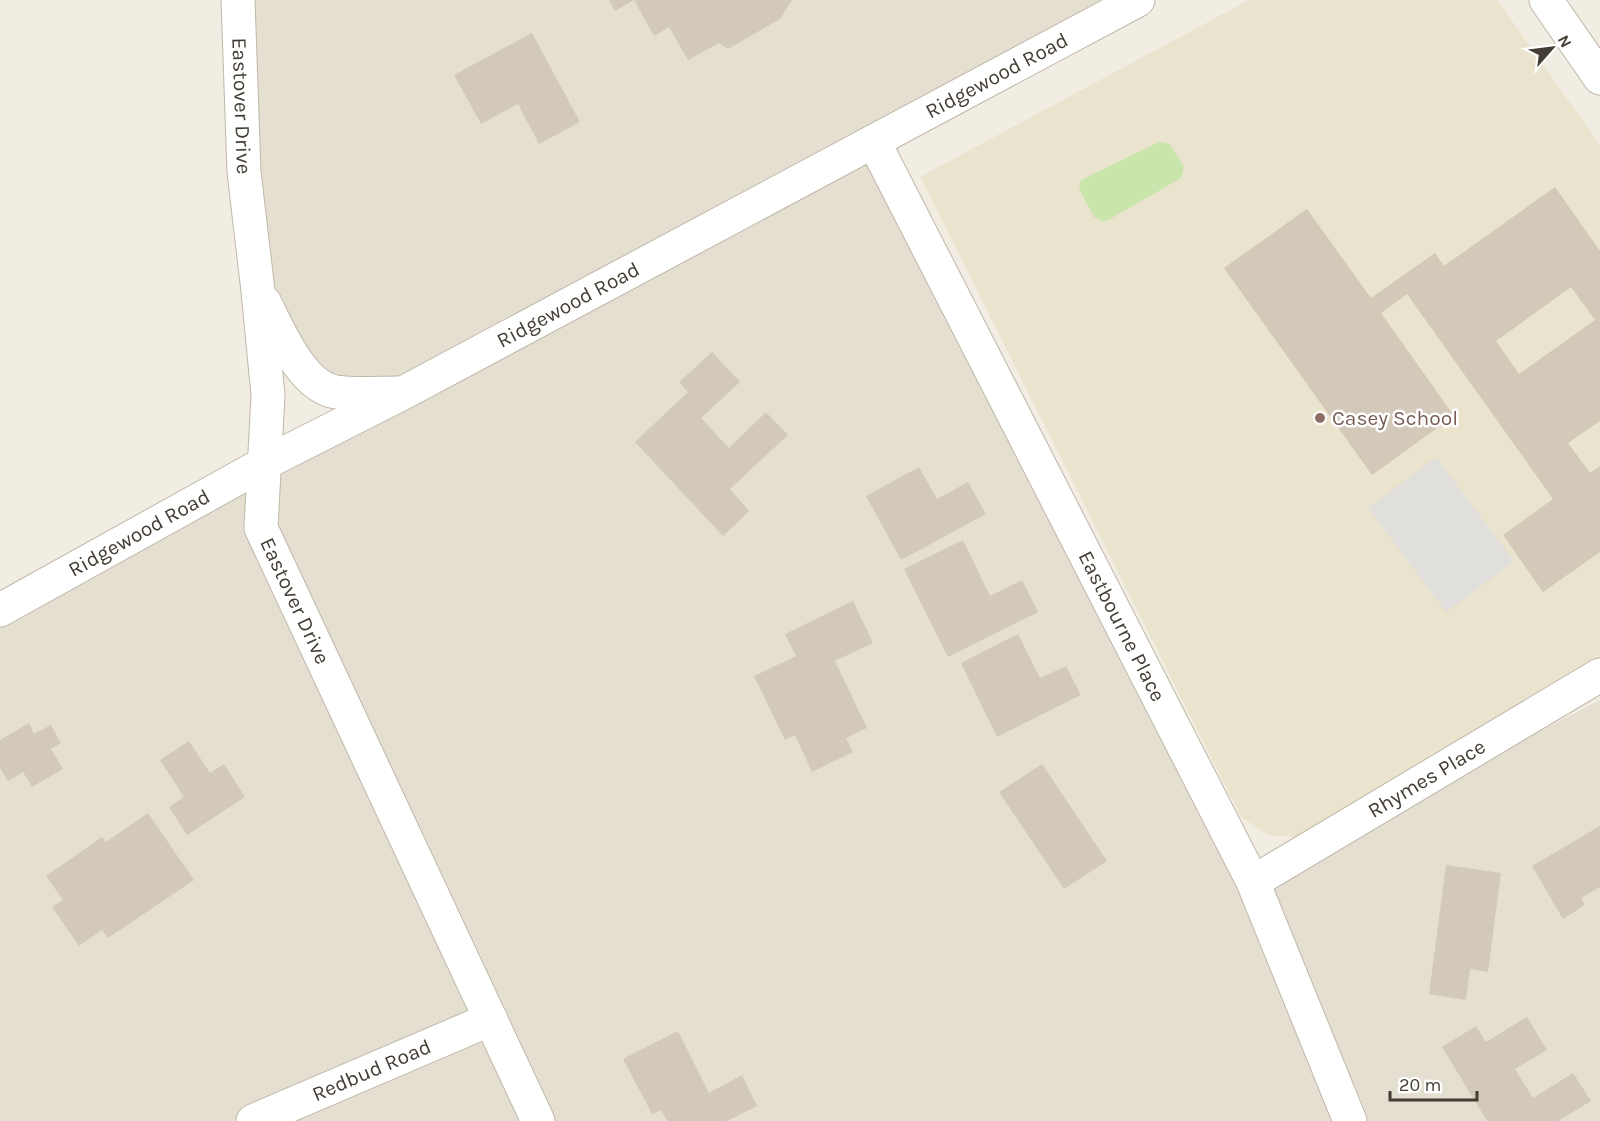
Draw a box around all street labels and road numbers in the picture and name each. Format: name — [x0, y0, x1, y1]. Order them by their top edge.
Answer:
street label: Ridgewood Road — [921, 28, 1072, 123]
street label: Eastover Drive — [227, 37, 256, 175]
street label: Ridgewood Road — [493, 257, 644, 353]
street label: Ridgewood Road — [64, 484, 214, 582]
street label: Eastover Drive — [255, 534, 335, 668]
street label: Eastbourne Place — [1074, 547, 1170, 705]
street label: Rhymes Place — [1363, 734, 1490, 823]
street label: Redbud Road — [308, 1034, 435, 1106]

